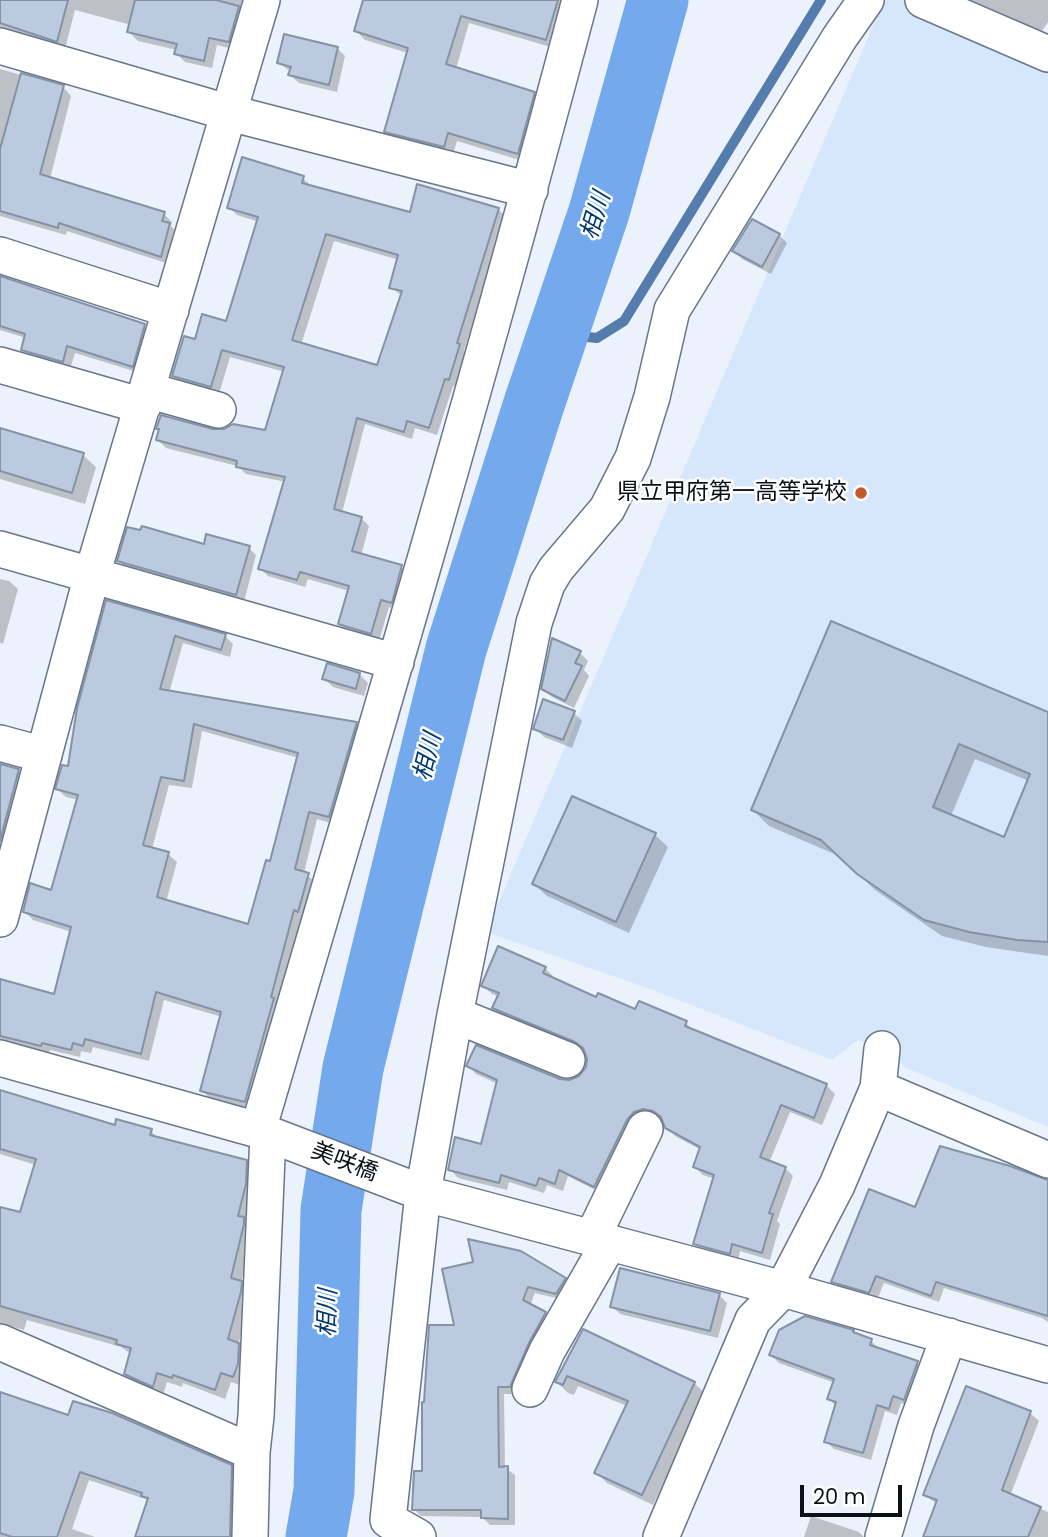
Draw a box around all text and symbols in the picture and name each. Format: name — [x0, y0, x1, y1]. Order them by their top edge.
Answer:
water label: 相川 — [576, 189, 618, 243]
place label: 県立甲府第一高等学校 — [617, 479, 847, 507]
marker: 県立甲府第一高等学校 — [853, 485, 869, 501]
water label: 相川 — [409, 730, 449, 784]
street label: 美咲橋 — [307, 1138, 381, 1188]
water label: 相川 — [314, 1289, 344, 1337]
scale bar — [803, 1470, 904, 1514]
text: 20 m — [813, 1482, 866, 1511]

